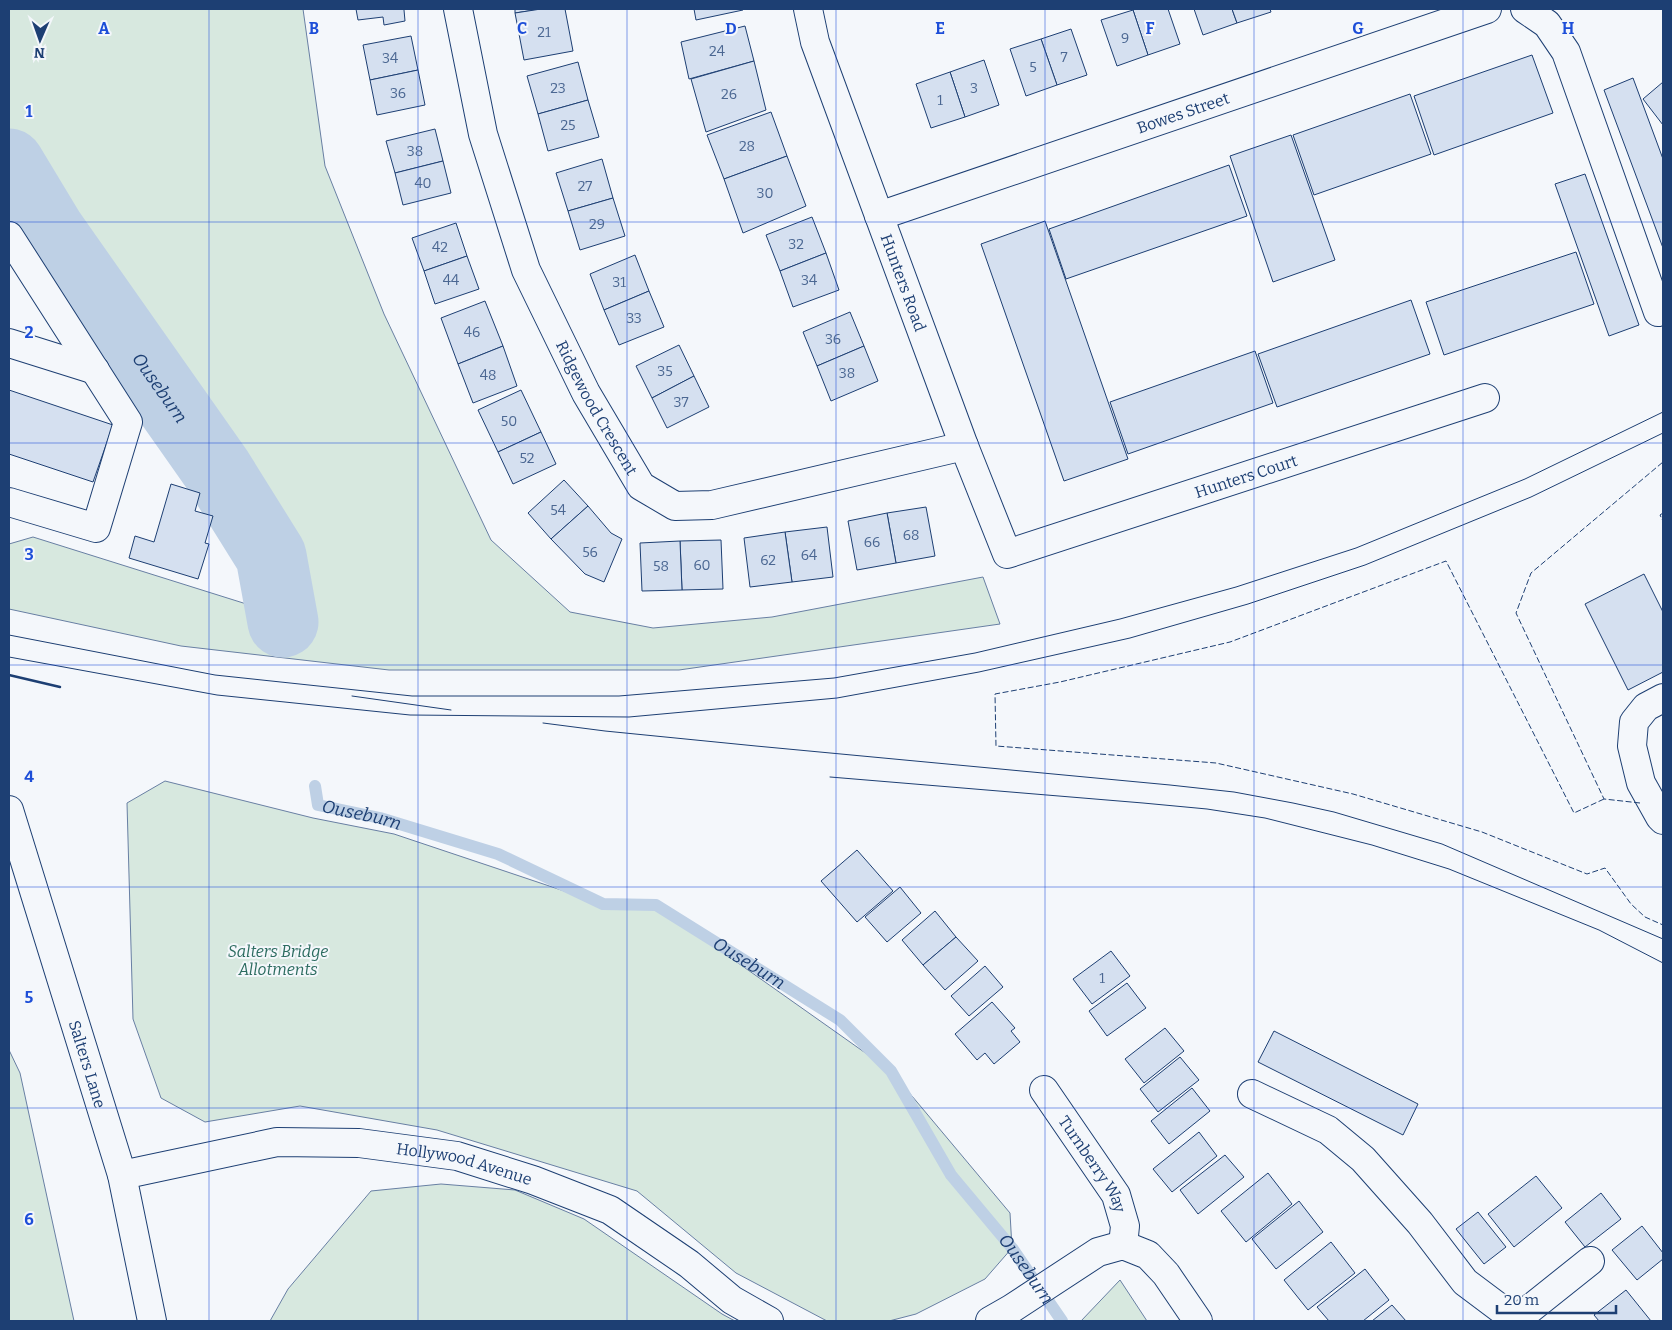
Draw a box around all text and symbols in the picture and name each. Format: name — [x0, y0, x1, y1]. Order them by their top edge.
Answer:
north arrow — [15, 15, 65, 65]
text: A — [98, 19, 110, 38]
text: B — [309, 19, 319, 38]
text: C — [517, 19, 527, 38]
text: D — [725, 19, 737, 38]
text: E — [935, 19, 945, 38]
text: F — [1146, 19, 1155, 38]
text: G — [1352, 19, 1364, 38]
text: H — [1562, 19, 1575, 38]
house number: 21 — [537, 24, 551, 41]
house number: 9 — [1121, 30, 1129, 47]
house number: 24 — [709, 43, 725, 60]
text: N — [34, 44, 45, 61]
house number: 7 — [1060, 49, 1068, 66]
house number: 34 — [382, 50, 398, 67]
house number: 5 — [1029, 59, 1037, 76]
house number: 23 — [550, 80, 566, 97]
house number: 3 — [970, 80, 978, 97]
house number: 36 — [390, 85, 406, 102]
house number: 26 — [721, 86, 737, 103]
street label: Bowes Street — [1134, 88, 1232, 138]
house number: 1 — [937, 92, 943, 109]
text: 1 — [26, 102, 33, 121]
house number: 25 — [560, 117, 576, 134]
house number: 28 — [739, 138, 755, 155]
house number: 38 — [407, 143, 423, 160]
house number: 40 — [414, 175, 432, 192]
house number: 27 — [578, 178, 592, 195]
house number: 30 — [757, 185, 773, 202]
house number: 29 — [589, 216, 605, 233]
street label: Hunters Road — [877, 231, 930, 334]
house number: 32 — [788, 236, 804, 253]
house number: 42 — [432, 239, 448, 256]
house number: 44 — [443, 272, 459, 289]
house number: 34 — [801, 272, 817, 289]
house number: 31 — [612, 274, 626, 291]
house number: 33 — [626, 310, 642, 327]
text: 2 — [24, 323, 34, 342]
house number: 46 — [464, 324, 480, 341]
house number: 36 — [825, 331, 841, 348]
street label: Ridgewood Crescent — [552, 337, 641, 479]
water label: Ouseburn — [127, 348, 192, 427]
house number: 35 — [657, 363, 673, 380]
house number: 38 — [839, 365, 855, 382]
house number: 48 — [480, 367, 496, 384]
house number: 37 — [673, 394, 689, 411]
house number: 50 — [501, 413, 517, 430]
house number: 52 — [520, 450, 534, 467]
street label: Hunters Court — [1192, 451, 1300, 502]
house number: 54 — [550, 502, 566, 519]
house number: 68 — [903, 527, 919, 544]
house number: 66 — [864, 534, 880, 551]
house number: 56 — [582, 544, 598, 561]
text: 3 — [24, 545, 34, 564]
house number: 64 — [801, 547, 817, 564]
house number: 62 — [760, 552, 776, 569]
house number: 60 — [693, 557, 711, 574]
house number: 58 — [653, 558, 669, 575]
text: 4 — [24, 767, 34, 786]
water label: Ouseburn — [320, 795, 404, 835]
water label: Ouseburn — [709, 932, 789, 994]
park label: Salters Bridge Allotments — [228, 942, 328, 979]
house number: 1 — [1099, 970, 1105, 987]
text: 5 — [25, 988, 34, 1007]
street label: Salters Lane — [65, 1018, 110, 1111]
street label: Turnberry Way — [1055, 1112, 1130, 1215]
street label: Hollywood Avenue — [395, 1139, 534, 1189]
text: 6 — [24, 1210, 34, 1229]
water label: Ouseburn — [994, 1229, 1058, 1309]
scale bar — [1497, 1282, 1616, 1314]
text: 20 m — [1504, 1291, 1540, 1309]

